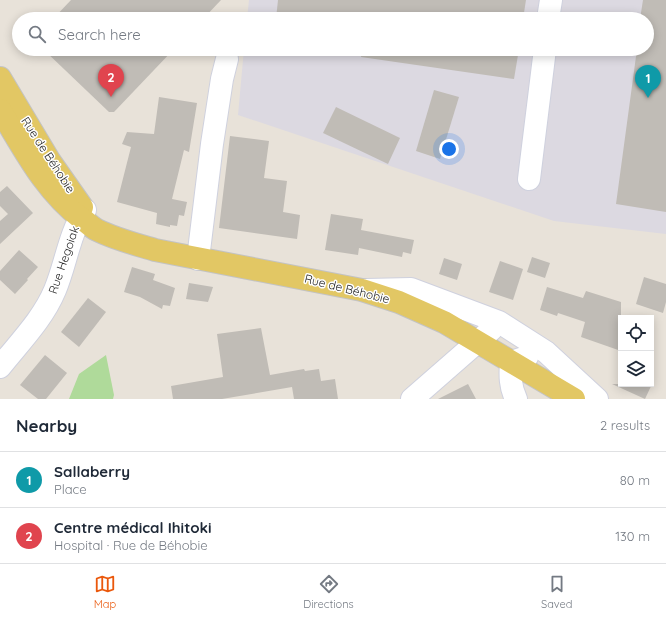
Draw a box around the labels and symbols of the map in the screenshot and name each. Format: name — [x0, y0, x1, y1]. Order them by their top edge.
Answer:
pin: 2 — [98, 64, 124, 97]
pin: 1 — [635, 65, 661, 98]
street label: Rue de Béhobie — [18, 114, 79, 196]
your location — [439, 139, 459, 159]
street label: Rue Hegoiak — [45, 224, 82, 296]
street label: Rue de Béhobie — [303, 271, 392, 306]

